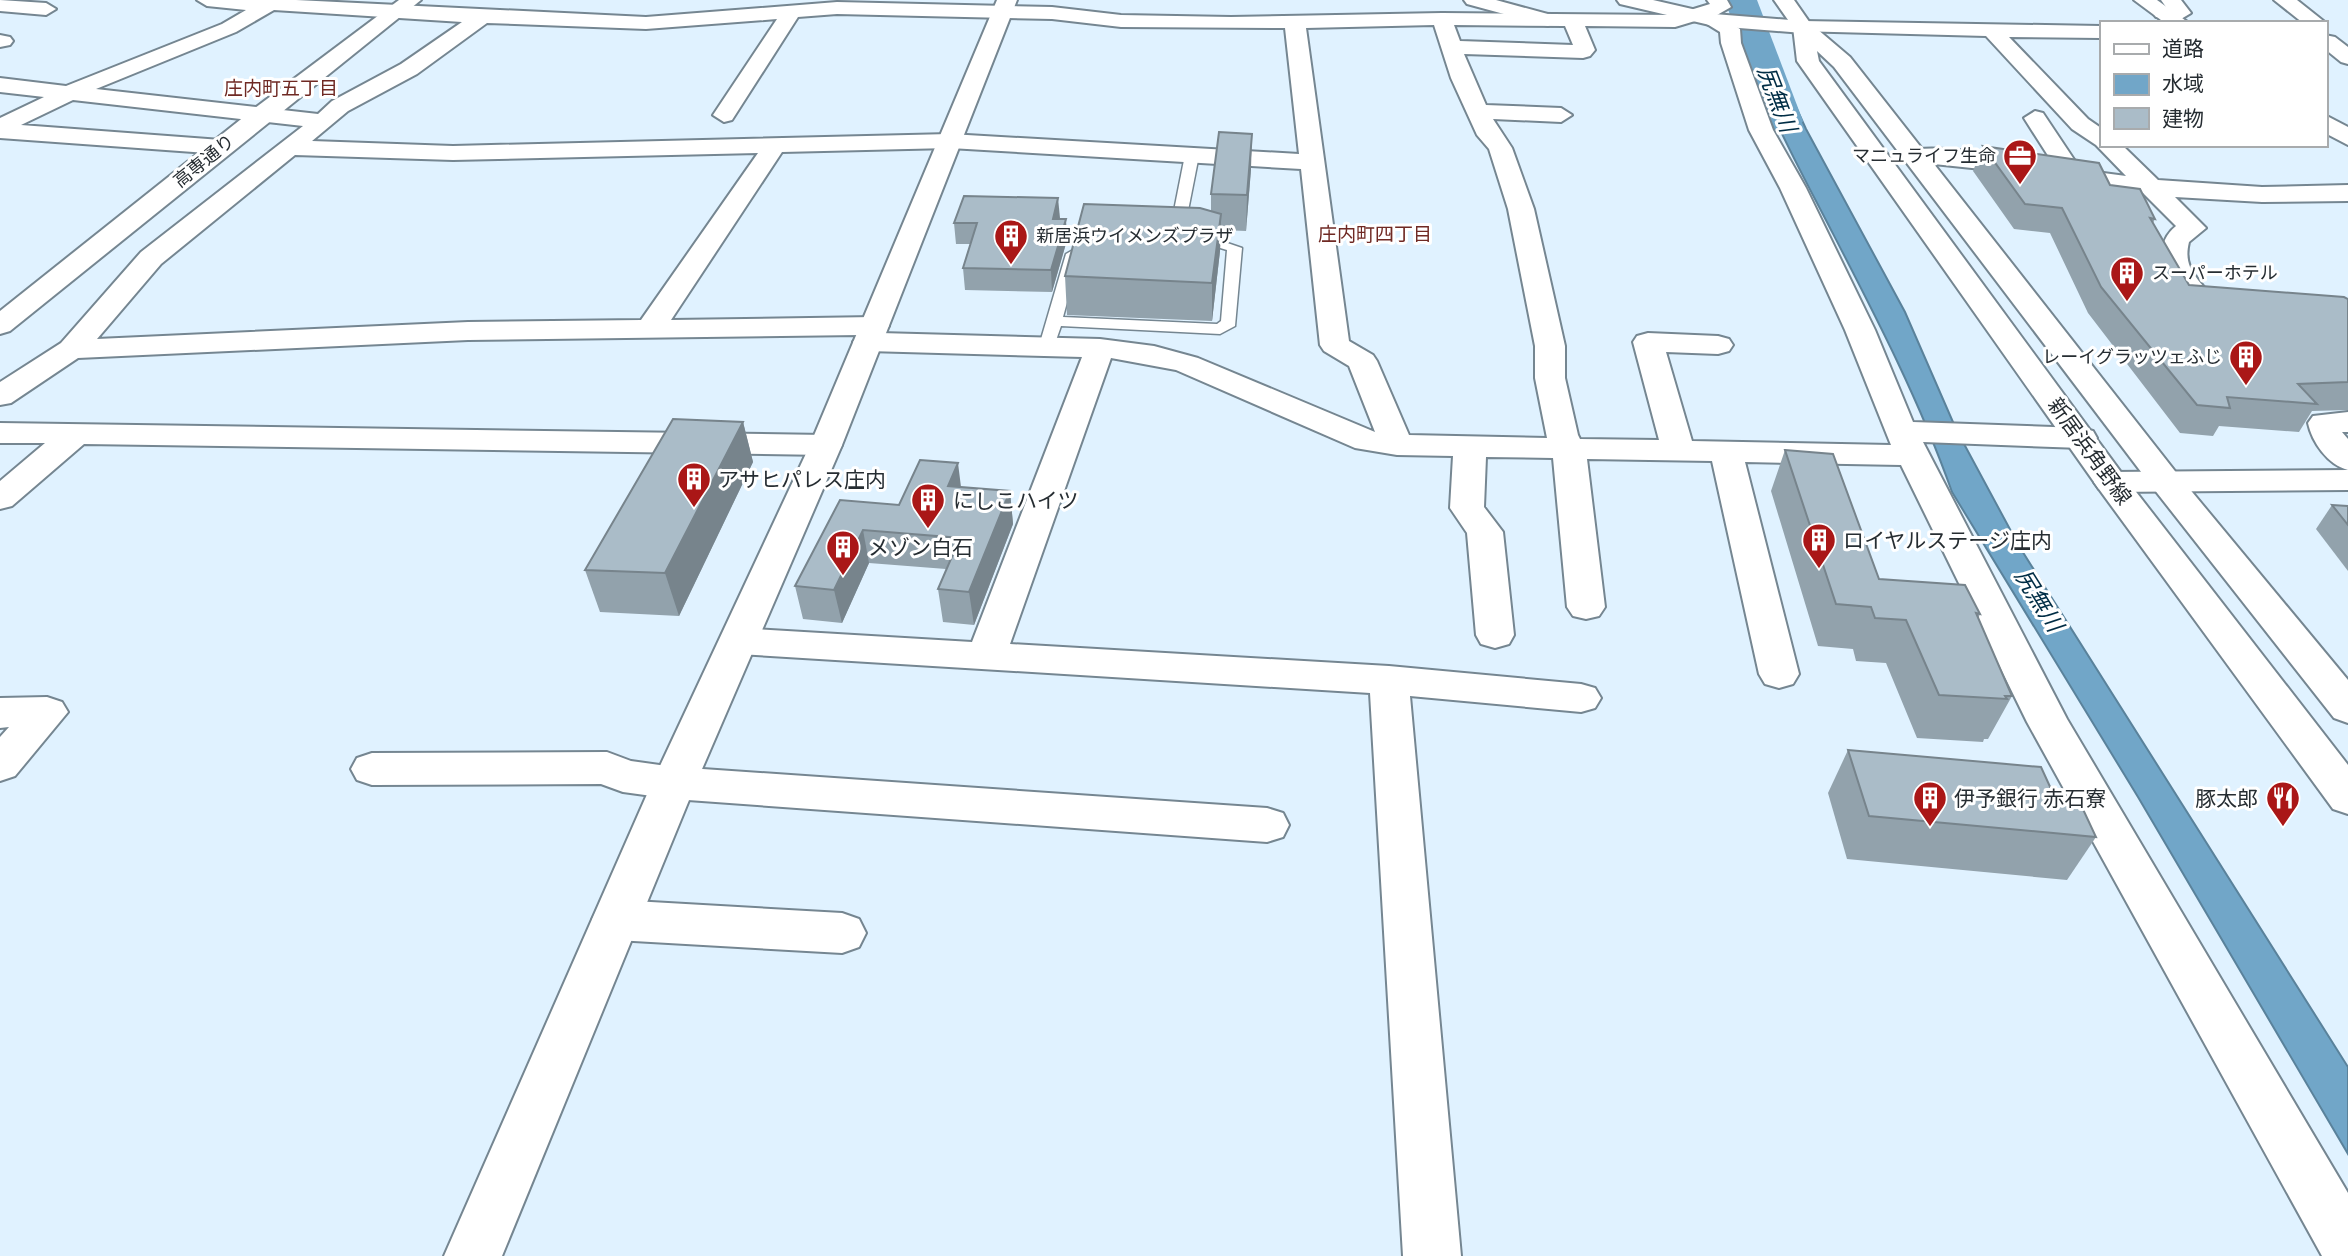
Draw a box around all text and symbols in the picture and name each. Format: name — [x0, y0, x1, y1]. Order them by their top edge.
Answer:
legend — [2100, 21, 2327, 147]
text: 道路 — [2162, 36, 2204, 61]
water label: 尻無川 — [1752, 62, 1804, 139]
text: 水域 — [2162, 71, 2204, 96]
district label: 庄内町五丁目 — [224, 77, 338, 100]
text: 建物 — [2162, 106, 2204, 131]
street label: 高専通り — [169, 130, 239, 192]
office icon: マニュライフ生命 — [2001, 137, 2039, 186]
place label: マニュライフ生命 — [1852, 145, 1996, 167]
building icon: 新居浜ウイメンズプラザ — [992, 217, 1030, 266]
district label: 庄内町四丁目 — [1318, 223, 1432, 246]
place label: 新居浜ウイメンズプラザ — [1036, 225, 1234, 247]
building icon: スーパーホテル — [2108, 254, 2146, 303]
place label: スーパーホテル — [2152, 262, 2278, 284]
building icon: レーイグラッツェふじ — [2227, 338, 2265, 387]
place label: レーイグラッツェふじ — [2042, 346, 2222, 368]
street label: 新居浜角野線 — [2043, 393, 2137, 509]
building icon: アサヒパレス庄内 — [675, 460, 713, 509]
place label: アサヒパレス庄内 — [718, 467, 886, 492]
building icon: にしこハイツ — [909, 481, 947, 530]
place label: にしこハイツ — [953, 488, 1079, 513]
building icon: ロイヤルステージ庄内 — [1800, 521, 1838, 570]
building icon: メゾン白石 — [824, 528, 862, 577]
place label: ロイヤルステージ庄内 — [1843, 528, 2052, 553]
place label: メゾン白石 — [868, 535, 973, 560]
water label: 尻無川 — [2009, 563, 2071, 639]
building icon: 伊予銀行 赤石寮 — [1911, 779, 1949, 828]
restaurant icon: 豚太郎 — [2264, 779, 2302, 828]
place label: 伊予銀行 赤石寮 — [1954, 786, 2106, 811]
place label: 豚太郎 — [2195, 786, 2258, 811]

